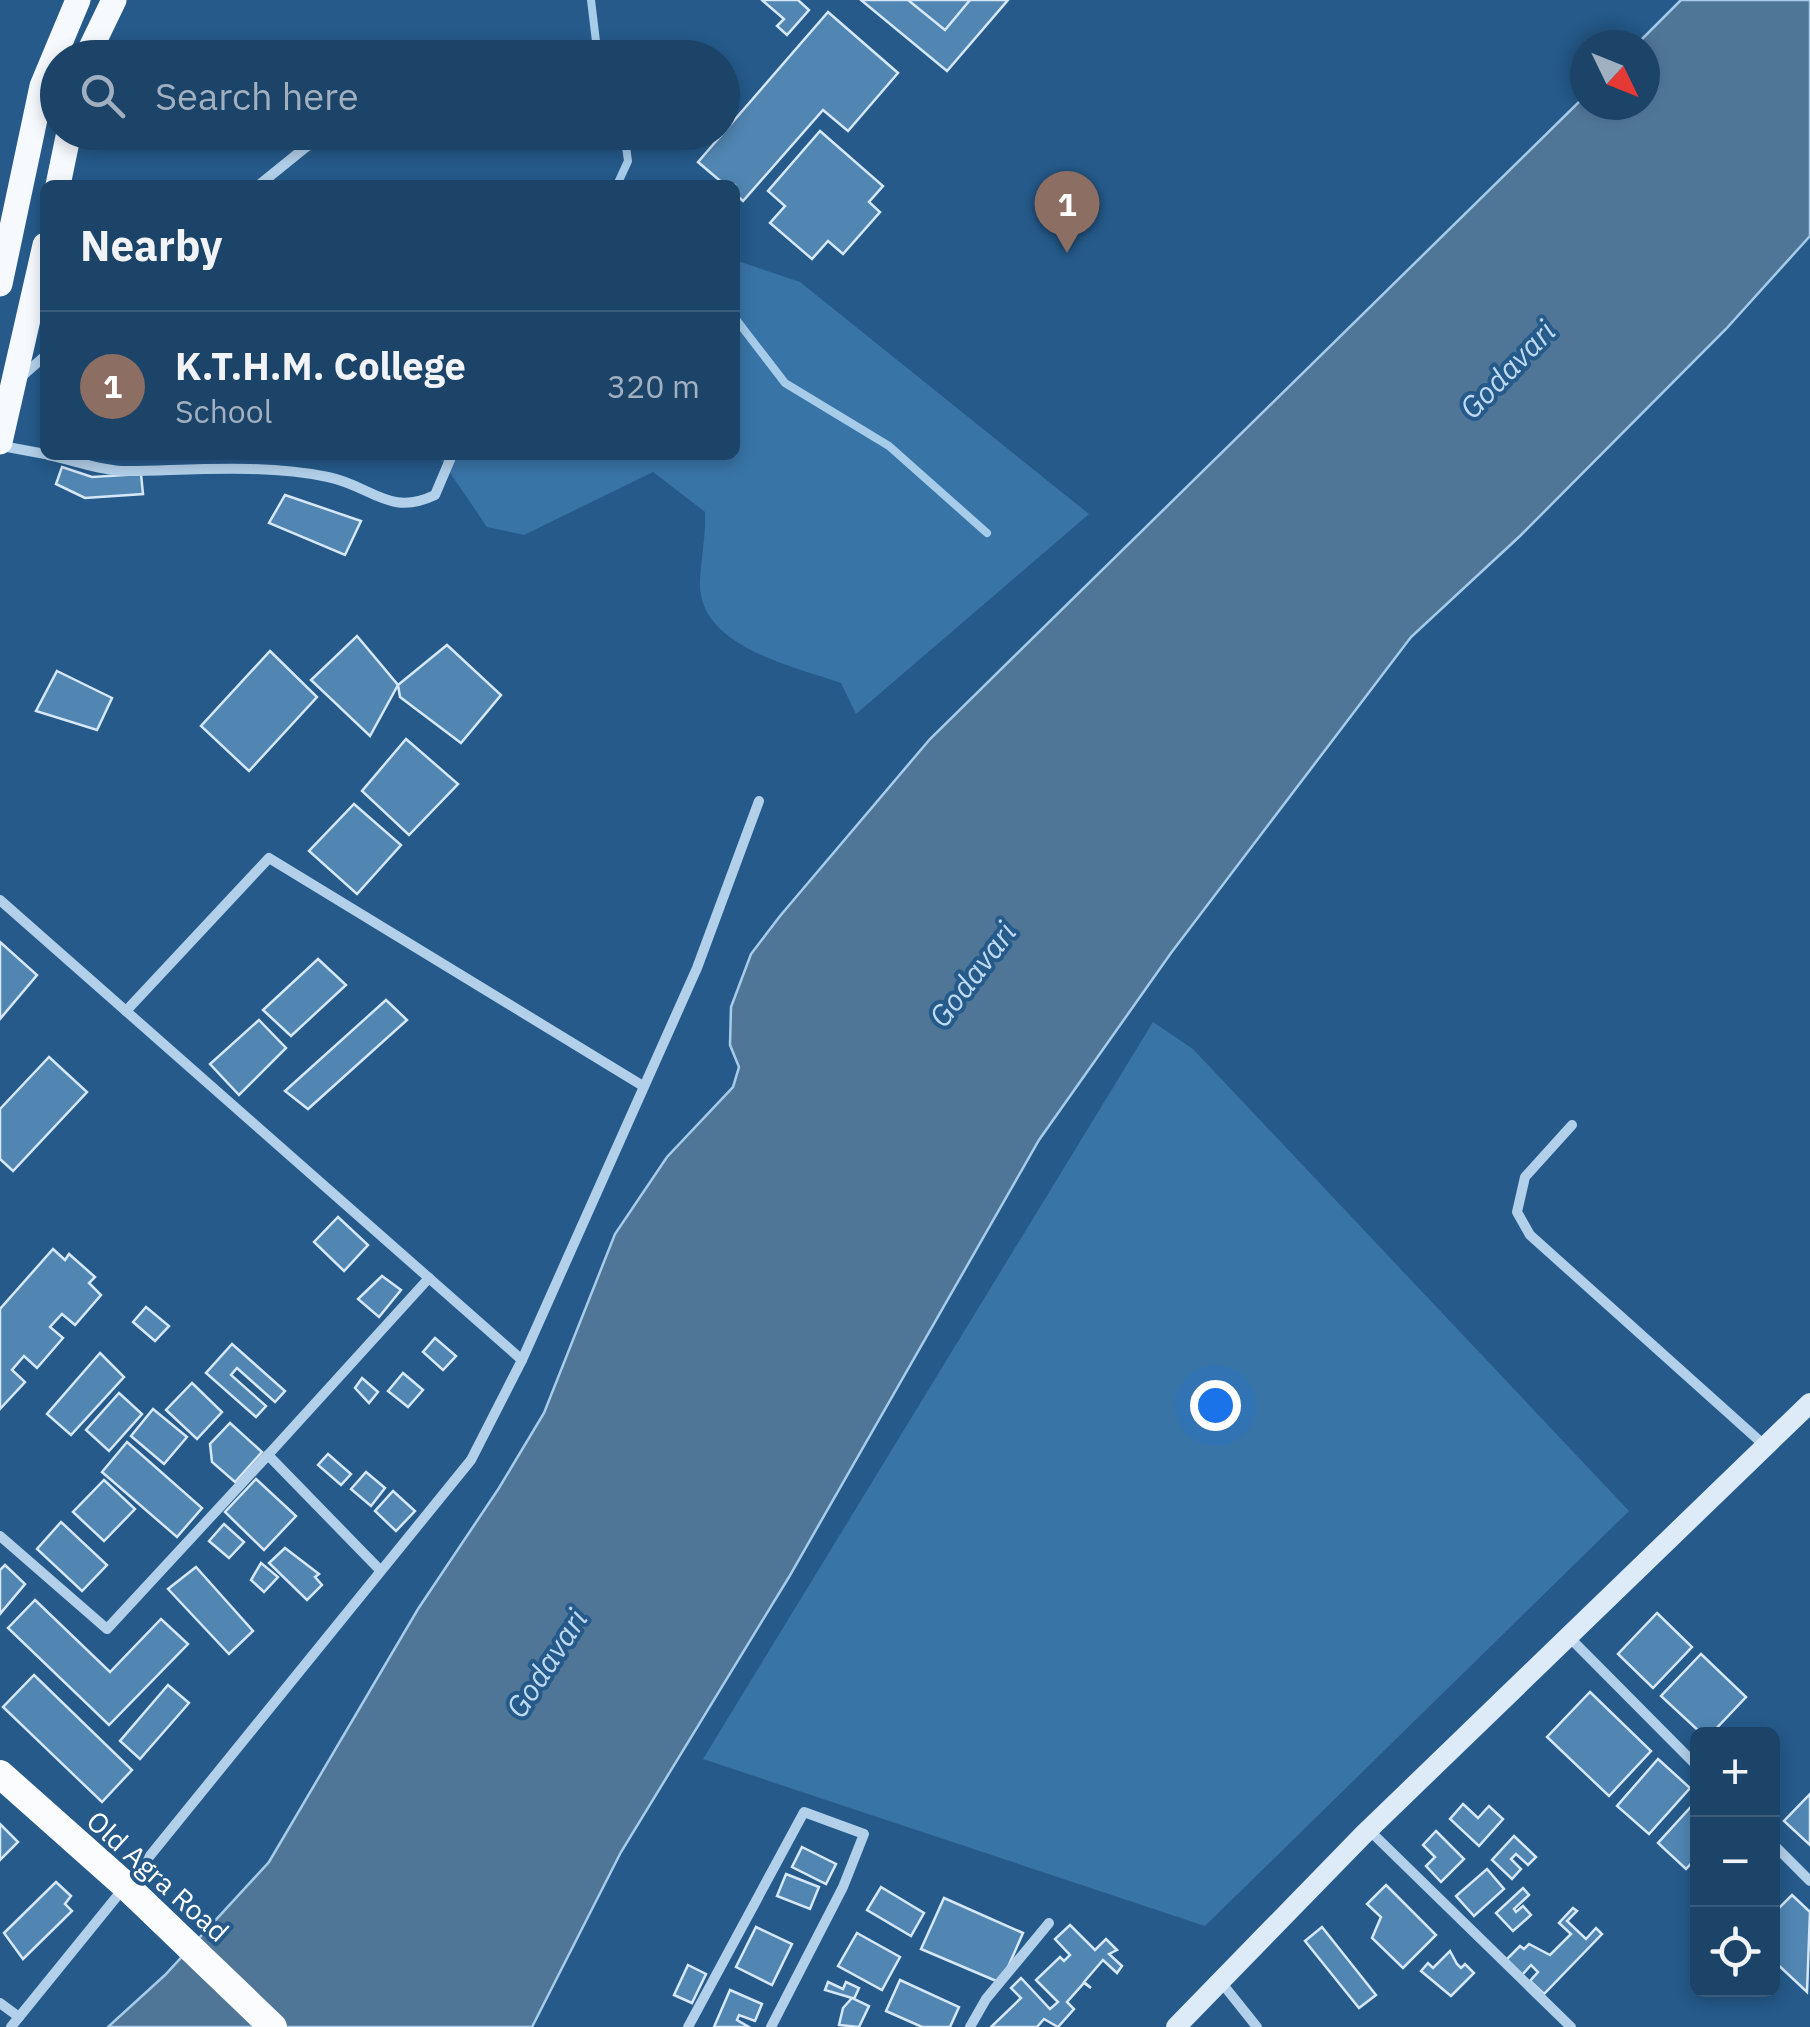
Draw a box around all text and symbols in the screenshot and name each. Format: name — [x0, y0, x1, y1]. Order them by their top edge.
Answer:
north arrow — [1570, 30, 1660, 120]
search box — [40, 40, 740, 150]
icon: search — [75, 68, 130, 123]
text: Search here — [155, 71, 359, 120]
pin: 1 — [1034, 170, 1100, 253]
text: Nearby — [80, 218, 222, 273]
water label: Godavari — [1451, 312, 1563, 426]
text: K.T.H.M. College — [175, 341, 466, 390]
text: 1 — [103, 365, 122, 407]
text: 320 m — [607, 365, 700, 407]
text: School — [175, 390, 272, 432]
water label: Godavari — [920, 914, 1024, 1034]
your location — [1190, 1380, 1241, 1431]
water label: Godavari — [497, 1601, 596, 1725]
map controls — [1690, 1727, 1780, 1997]
button: + — [1690, 1727, 1780, 1817]
street label: Old Agra Road — [79, 1802, 237, 1950]
button: − — [1690, 1817, 1780, 1907]
button: locate — [1690, 1907, 1780, 1997]

